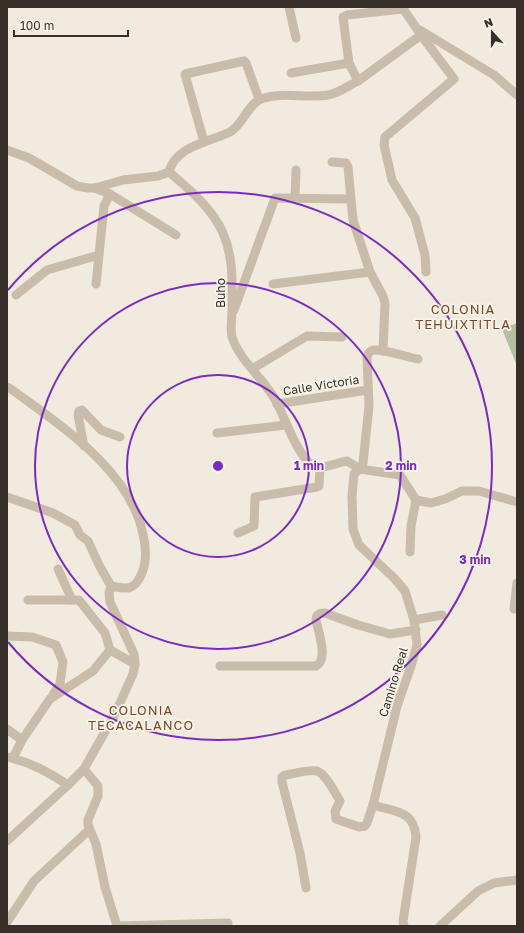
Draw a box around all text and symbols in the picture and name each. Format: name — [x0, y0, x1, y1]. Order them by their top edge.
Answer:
scale bar — [14, 12, 128, 38]
north arrow — [472, 12, 512, 52]
text: N — [482, 15, 494, 30]
text: 100 m — [20, 18, 54, 33]
street label: Buho — [213, 278, 228, 308]
district label: COLONIA TEHUIXTITLA — [415, 301, 511, 332]
street label: Calle Victoria — [282, 372, 360, 398]
text: 1 min — [294, 458, 324, 473]
text: 2 min — [385, 458, 417, 473]
centre of rings — [211, 459, 225, 473]
text: 3 min — [459, 552, 491, 567]
street label: Camino Real — [375, 645, 411, 719]
district label: COLONIA TECACALANCO — [88, 702, 194, 733]

